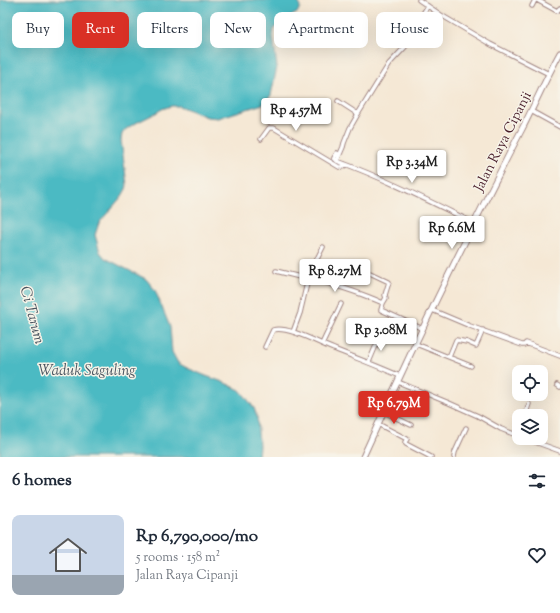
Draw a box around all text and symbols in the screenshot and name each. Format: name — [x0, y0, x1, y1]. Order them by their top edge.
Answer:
chip: Buy — [12, 12, 64, 48]
chip: Rent — [72, 12, 129, 48]
chip: Filters — [137, 12, 202, 48]
chip: New — [210, 12, 266, 48]
chip: Apartment — [274, 12, 368, 48]
chip: House — [376, 12, 443, 48]
street label: Jalan Raya Cipanji — [469, 88, 538, 196]
pin: Rp 4.57M — [255, 98, 337, 132]
text: Rp 4.57M — [270, 102, 322, 120]
pin: Rp 3.34M — [371, 150, 453, 184]
text: Rp 3.34M — [386, 154, 438, 172]
pin: Rp 6.6M — [415, 216, 489, 250]
text: Rp 6.6M — [429, 220, 475, 238]
pin: Rp 8.27M — [294, 259, 376, 293]
text: Rp 8.27M — [308, 263, 362, 281]
water label: Ci Tarum — [14, 284, 49, 347]
pin: Rp 3.08M — [340, 318, 422, 352]
text: Rp 3.08M — [355, 322, 407, 340]
water label: Waduk Saguling — [38, 361, 136, 382]
map controls — [512, 365, 548, 445]
button: locate — [512, 365, 548, 401]
pin: Rp 6.79M — [353, 391, 435, 425]
text: Rp 6.79M — [367, 395, 421, 413]
button: layers — [512, 409, 548, 445]
text: 6 homes — [12, 469, 72, 493]
icon: filters — [526, 470, 548, 492]
text: Rp 6,790,000/mo — [136, 525, 258, 549]
icon: home — [44, 531, 92, 579]
icon: heart — [526, 544, 548, 566]
text: 5 rooms · 158 m² — [136, 549, 220, 567]
text: Jalan Raya Cipanji — [136, 567, 238, 585]

